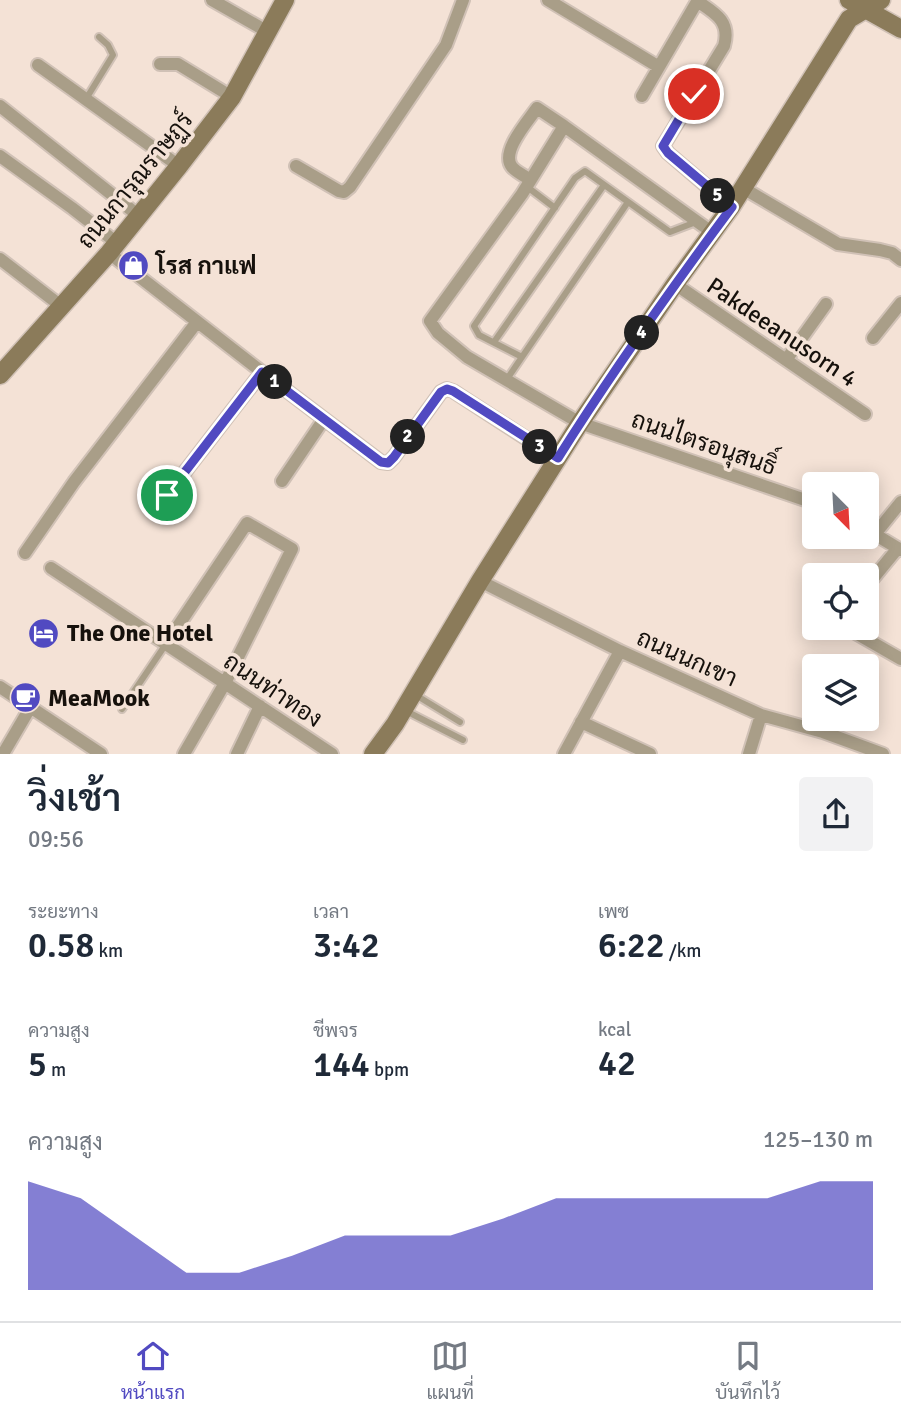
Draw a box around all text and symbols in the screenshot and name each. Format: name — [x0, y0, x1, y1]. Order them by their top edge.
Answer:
pin — [664, 64, 724, 124]
icon: check — [675, 75, 713, 113]
street label: ถนนการุณราษฏร์ — [70, 105, 200, 255]
pin: 5 — [700, 178, 736, 214]
text: 5 — [712, 183, 723, 207]
shop icon: โรส กาแฟ — [116, 249, 150, 283]
place label: โรส กาแฟ — [154, 250, 257, 281]
street label: Pakdeeanusorn 4 — [701, 271, 863, 393]
pin: 4 — [624, 316, 660, 350]
text: 4 — [636, 320, 647, 344]
pin: 1 — [258, 364, 292, 400]
text: 1 — [269, 369, 280, 393]
street label: ถนนไตรอนุสนธิ์ — [627, 398, 783, 483]
pin: 2 — [390, 420, 426, 454]
text: 2 — [402, 424, 413, 448]
pin: 3 — [522, 430, 558, 464]
text: 3 — [534, 434, 545, 458]
pin — [137, 465, 197, 525]
north arrow — [802, 472, 878, 550]
map controls — [802, 472, 879, 731]
icon: arrive — [148, 476, 186, 514]
button: locate — [802, 563, 879, 640]
hotel icon: The One Hotel — [27, 616, 61, 650]
place label: The One Hotel — [67, 618, 213, 648]
street label: ถนนนกเขา — [632, 623, 742, 693]
street label: ถนนท่าทอง — [218, 646, 328, 734]
button: layers — [802, 654, 879, 731]
cafe icon: MeaMook — [8, 681, 42, 715]
place label: MeaMook — [48, 683, 150, 713]
text: วิ่งเช้า — [28, 775, 121, 822]
button: share — [799, 777, 873, 851]
text: 09:56 — [28, 825, 84, 854]
text: ระยะทาง — [28, 900, 99, 924]
text: เวลา — [313, 900, 349, 924]
text: เพซ — [598, 900, 629, 924]
text: 0.58 — [28, 924, 94, 967]
text: 3:42 — [313, 924, 380, 967]
text: 6:22 — [598, 924, 665, 967]
text: km — [94, 939, 123, 963]
text: /km — [665, 939, 701, 963]
text: kcal — [598, 1018, 631, 1042]
text: ความสูง — [28, 1019, 90, 1043]
text: ชีพจร — [313, 1019, 358, 1043]
text: 42 — [598, 1042, 636, 1085]
text: 5 — [28, 1043, 47, 1086]
text: 144 — [313, 1043, 370, 1086]
text: m — [47, 1058, 66, 1082]
text: bpm — [370, 1058, 409, 1082]
text: 125–130 m — [763, 1125, 873, 1154]
text: ความสูง — [28, 1128, 103, 1157]
tab: หน้าแรก — [121, 1337, 185, 1405]
tab: แผนที่ — [427, 1337, 474, 1405]
tab: บันทึกไว้ — [715, 1337, 780, 1405]

